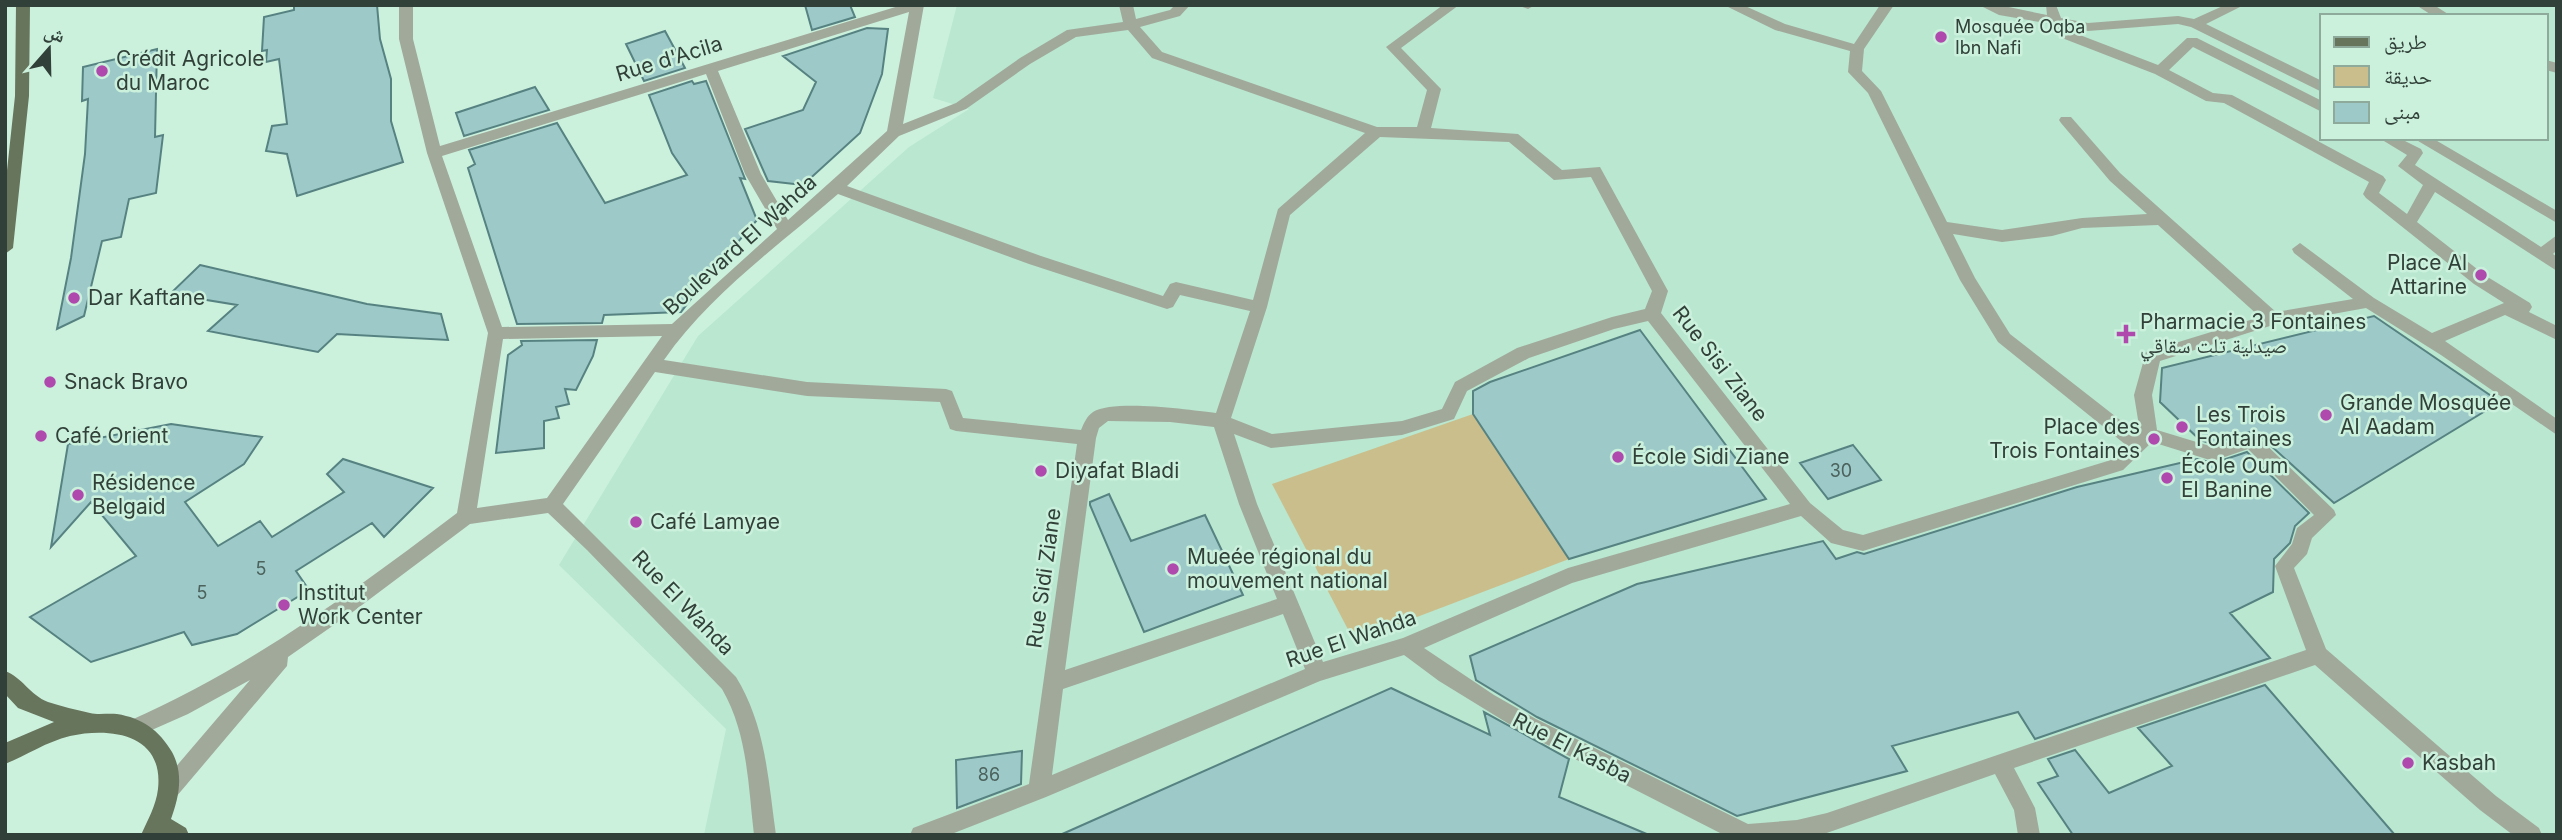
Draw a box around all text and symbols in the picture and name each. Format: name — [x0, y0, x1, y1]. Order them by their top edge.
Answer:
north arrow — [14, 14, 84, 84]
legend — [2320, 14, 2548, 140]
place label: Mosquée Oqba Ibn Nafi — [1955, 16, 2085, 58]
text: ش — [41, 19, 68, 48]
marker: Mosquée Oqba Ibn Nafi — [1933, 29, 1949, 45]
text: طريق — [2384, 29, 2427, 55]
street label: Rue d'Acila — [613, 30, 725, 87]
place label: Crédit Agricole du Maroc — [116, 46, 264, 95]
marker: Crédit Agricole du Maroc — [94, 63, 110, 79]
text: حديقة — [2384, 64, 2432, 89]
text: مبنى — [2384, 99, 2420, 125]
street label: Boulevard El Wahda — [658, 169, 821, 320]
place label: Place Al Attarine — [2387, 250, 2467, 299]
marker: Place Al Attarine — [2473, 267, 2489, 283]
place label: Dar Kaftane — [88, 285, 205, 310]
marker: Dar Kaftane — [66, 290, 82, 306]
street label: Rue Sisi Ziane — [1668, 301, 1773, 426]
place label: Pharmacie 3 Fontaines صيدلية تلت سقاقي — [2140, 309, 2366, 362]
marker: Pharmacie 3 Fontaines صيدلية تلت سقاقي — [2118, 326, 2134, 342]
place label: Snack Bravo — [64, 369, 188, 394]
marker: Snack Bravo — [42, 374, 58, 390]
place label: Grande Mosquée Al Aadam — [2340, 390, 2511, 439]
place label: Les Trois Fontaines — [2196, 402, 2292, 451]
marker: Grande Mosquée Al Aadam — [2318, 407, 2334, 423]
place label: Place des Trois Fontaines — [1989, 414, 2140, 463]
marker: Les Trois Fontaines — [2174, 419, 2190, 435]
place label: Café Orient — [55, 423, 168, 448]
marker: Café Orient — [33, 428, 49, 444]
marker: Place des Trois Fontaines — [2146, 431, 2162, 447]
place label: École Sidi Ziane — [1632, 443, 1790, 469]
marker: École Sidi Ziane — [1610, 449, 1626, 465]
place label: École Oum El Banine — [2181, 452, 2288, 502]
place label: Diyafat Bladi — [1055, 458, 1179, 483]
house number: 30 — [1830, 460, 1852, 481]
marker: Diyafat Bladi — [1033, 463, 1049, 479]
place label: Résidence Belgaid — [92, 470, 195, 519]
marker: École Oum El Banine — [2159, 470, 2175, 486]
marker: Résidence Belgaid — [70, 487, 86, 503]
street label: Rue Sidi Ziane — [1021, 506, 1066, 650]
place label: Café Lamyae — [650, 509, 780, 534]
marker: Café Lamyae — [628, 514, 644, 530]
place label: Mueée régional du mouvement national — [1187, 544, 1388, 593]
street label: Rue El Wahda — [627, 545, 740, 660]
house number: 5 — [256, 558, 266, 579]
marker: Mueée régional du mouvement national — [1165, 561, 1181, 577]
place label: Institut Work Center — [298, 580, 423, 629]
house number: 5 — [197, 582, 207, 603]
marker: Institut Work Center — [276, 597, 292, 613]
street label: Rue El Wahda — [1282, 605, 1419, 673]
street label: Rue El Kasba — [1509, 707, 1636, 788]
place label: Kasbah — [2422, 750, 2496, 775]
marker: Kasbah — [2400, 755, 2416, 771]
house number: 86 — [978, 764, 1000, 785]

